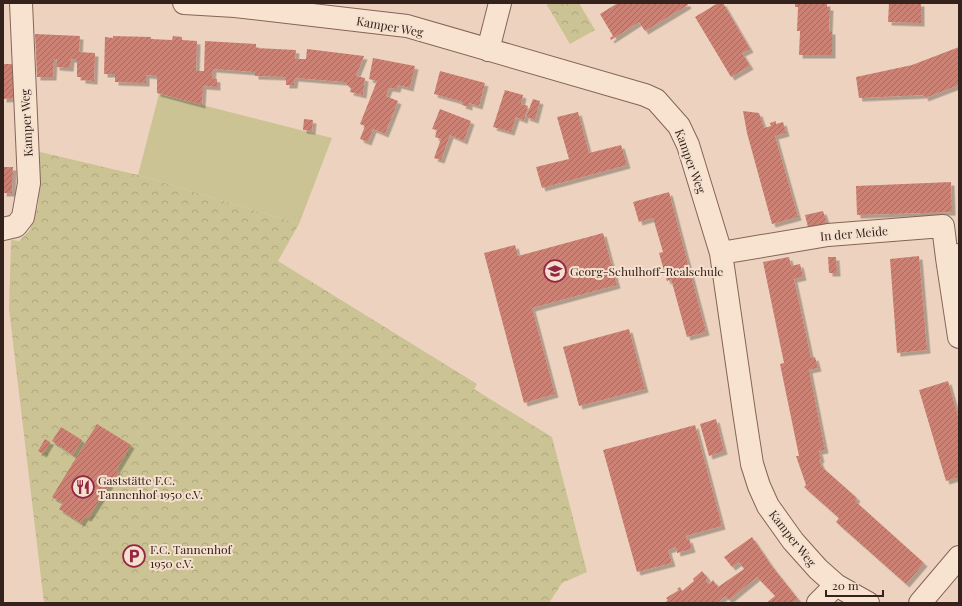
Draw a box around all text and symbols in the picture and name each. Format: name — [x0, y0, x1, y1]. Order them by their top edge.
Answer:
street label: Kamper Weg — [355, 12, 425, 40]
street label: Kamper Weg — [16, 88, 36, 157]
street label: Kamper Weg — [672, 126, 710, 196]
street label: In der Meide — [819, 222, 889, 244]
school or university icon: Georg-Schulhoff-Realschule — [542, 258, 568, 284]
place label: Georg-Schulhoff-Realschule — [570, 263, 723, 279]
place label: Gaststätte F.C. Tannenhof 1950 e.V. — [98, 472, 203, 502]
restaurant icon: Gaststätte F.C. Tannenhof 1950 e.V. — [70, 474, 96, 500]
street label: Kamper Weg — [766, 506, 821, 570]
place label: F.C. Tannenhof 1950 e.V. — [150, 541, 233, 571]
parking icon: F.C. Tannenhof 1950 e.V. — [121, 543, 147, 569]
scale bar — [826, 572, 883, 598]
text: 20 m — [832, 577, 859, 593]

